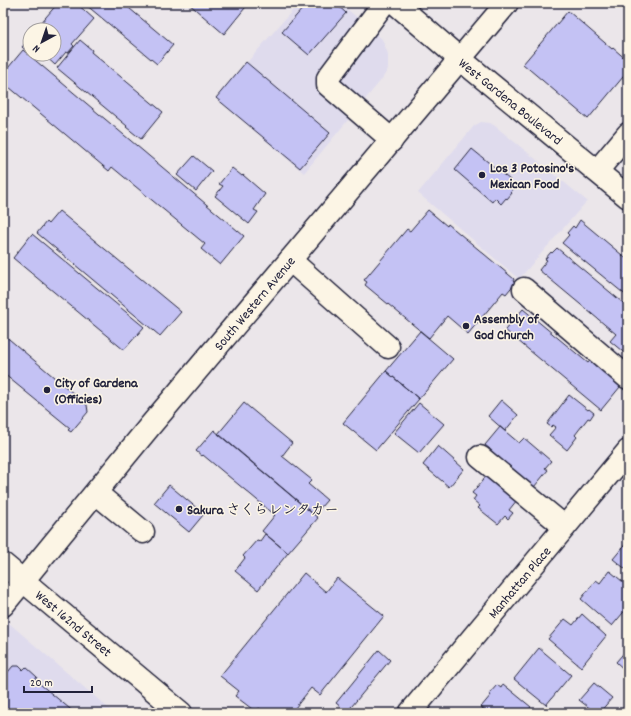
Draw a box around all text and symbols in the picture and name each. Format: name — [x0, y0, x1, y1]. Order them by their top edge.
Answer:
north arrow — [22, 22, 62, 62]
text: N — [29, 40, 44, 56]
street label: West Gardena Boulevard — [453, 54, 566, 151]
place label: Los 3 Potosino's Mexican Food — [490, 159, 574, 195]
marker: Los 3 Potosino's Mexican Food — [477, 170, 487, 180]
street label: South Western Avenue — [210, 253, 301, 356]
place label: Assembly of God Church — [474, 310, 540, 346]
marker: Assembly of God Church — [461, 321, 471, 331]
place label: City of Gardena (Officies) — [55, 374, 139, 410]
marker: City of Gardena (Officies) — [42, 385, 52, 395]
place label: Sakura さくらレンタカー — [187, 501, 338, 521]
marker: Sakura さくらレンタカー — [174, 504, 184, 514]
street label: Manhattan Place — [484, 543, 557, 624]
street label: West 162nd Street — [30, 586, 115, 663]
scale bar — [24, 668, 92, 694]
text: 20 m — [30, 675, 53, 692]

